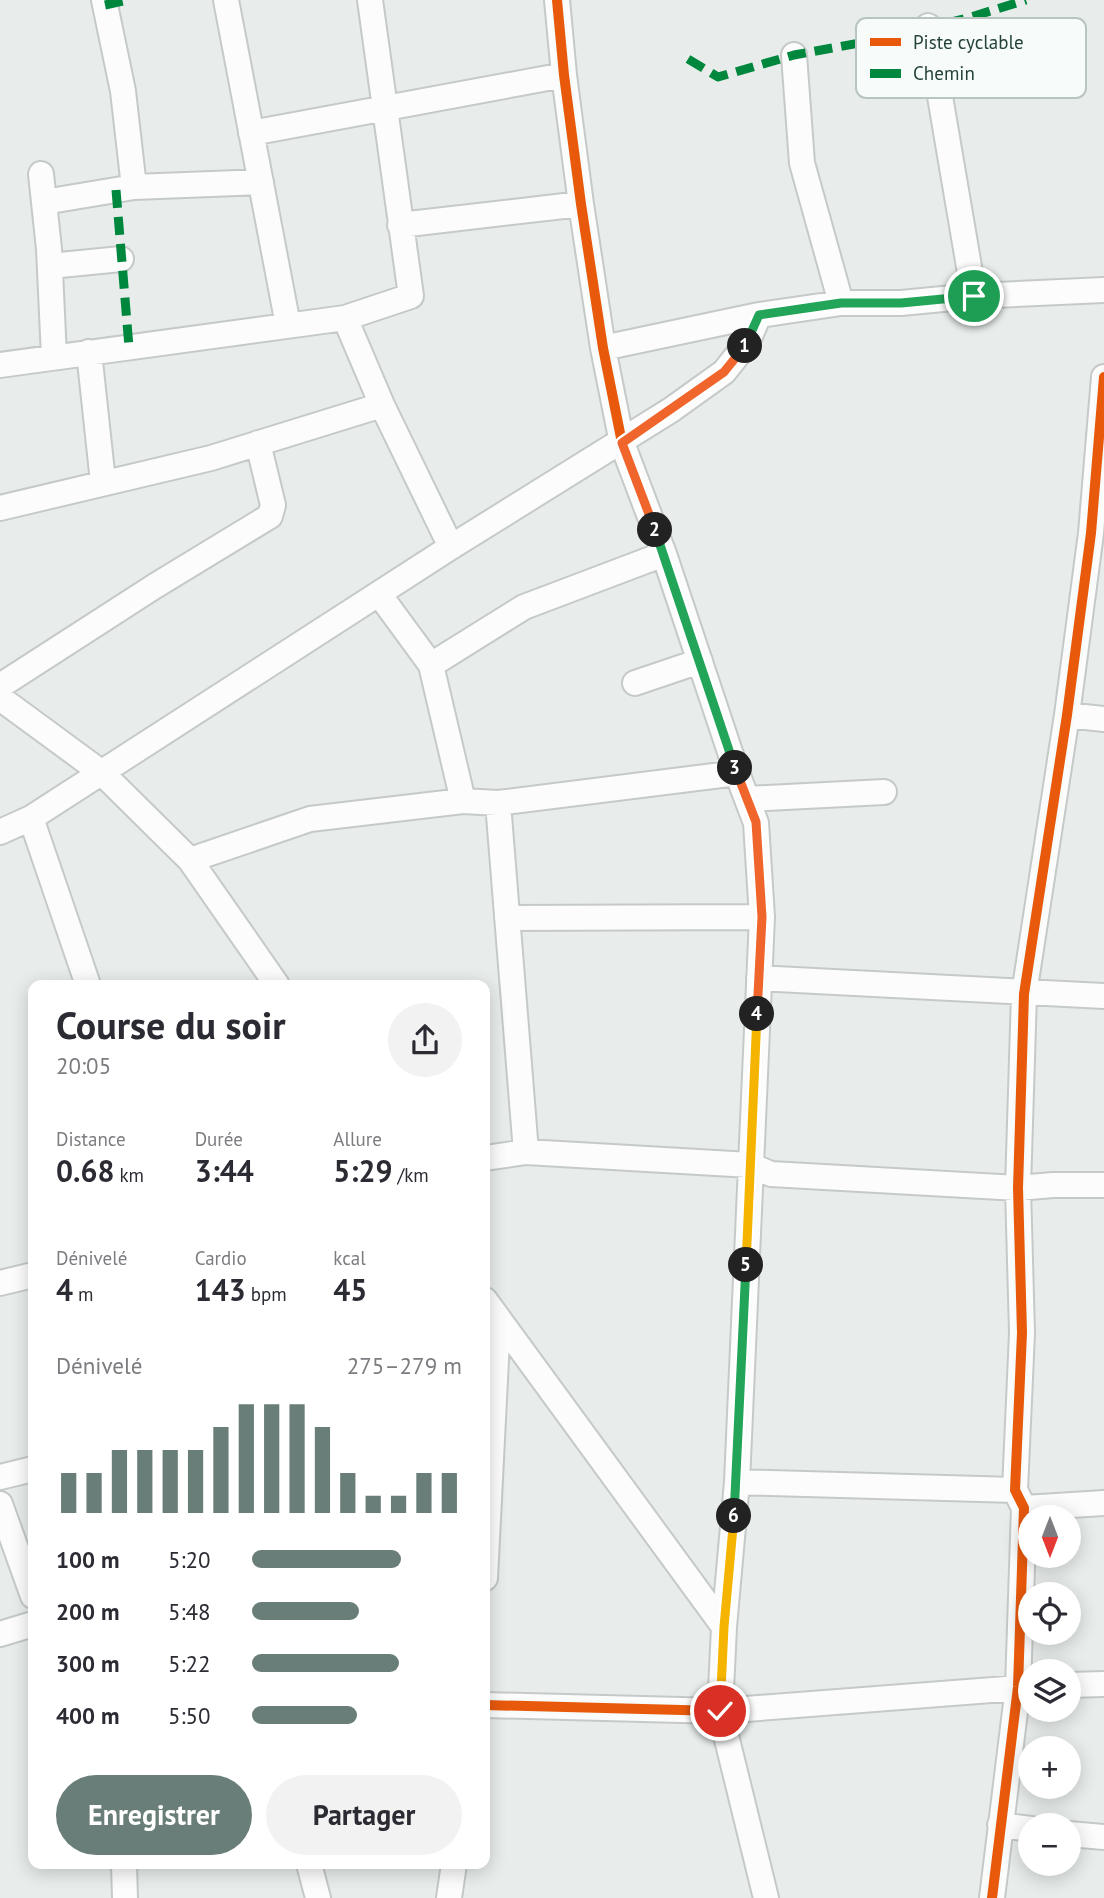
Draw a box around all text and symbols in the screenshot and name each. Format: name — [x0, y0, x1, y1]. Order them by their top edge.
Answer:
legend — [856, 18, 1086, 98]
text: Piste cyclable — [913, 30, 1024, 54]
text: Chemin — [913, 61, 975, 85]
pin — [944, 266, 1004, 326]
icon: arrive — [955, 277, 993, 315]
pin: 1 — [728, 328, 762, 364]
text: 1 — [739, 333, 750, 357]
pin: 2 — [638, 512, 672, 548]
text: 2 — [649, 517, 660, 541]
pin: 3 — [718, 750, 752, 786]
text: 3 — [729, 755, 740, 779]
pin: 4 — [740, 996, 774, 1032]
text: Course du soir — [56, 1000, 286, 1049]
text: 4 — [751, 1001, 762, 1025]
button: share — [388, 1003, 462, 1077]
text: 20:05 — [56, 1051, 111, 1080]
text: Distance — [56, 1127, 126, 1151]
text: Durée — [195, 1127, 243, 1151]
text: Allure — [333, 1127, 382, 1151]
text: 0.68 — [56, 1151, 114, 1190]
text: 3:44 — [195, 1151, 254, 1190]
text: 5:29 — [333, 1151, 392, 1190]
text: km — [114, 1163, 144, 1187]
text: /km — [392, 1163, 429, 1187]
text: Dénivelé — [56, 1246, 127, 1270]
text: Cardio — [195, 1246, 247, 1270]
text: kcal — [333, 1246, 366, 1270]
pin: 5 — [728, 1248, 764, 1282]
text: 5 — [740, 1252, 751, 1276]
text: 4 — [56, 1270, 73, 1309]
text: 143 — [195, 1270, 246, 1309]
text: 45 — [333, 1270, 367, 1309]
text: m — [73, 1282, 94, 1306]
text: bpm — [246, 1282, 287, 1306]
text: Dénivelé — [56, 1351, 142, 1380]
text: 275–279 m — [347, 1351, 462, 1380]
pin: 6 — [716, 1498, 752, 1534]
text: 6 — [728, 1503, 739, 1527]
north arrow — [1018, 1505, 1082, 1568]
map controls — [1018, 1505, 1081, 1876]
text: 100 m — [56, 1545, 119, 1574]
text: 5:20 — [168, 1545, 211, 1574]
button: locate — [1018, 1582, 1081, 1645]
text: 200 m — [56, 1597, 119, 1626]
text: 5:48 — [168, 1597, 211, 1626]
text: 300 m — [56, 1649, 119, 1678]
text: 5:22 — [168, 1649, 211, 1678]
button: layers — [1018, 1659, 1081, 1722]
pin — [690, 1681, 750, 1741]
icon: check — [701, 1692, 739, 1730]
text: 400 m — [56, 1701, 119, 1730]
text: 5:50 — [168, 1701, 211, 1730]
button: + — [1018, 1736, 1081, 1799]
button: Enregistrer — [56, 1775, 252, 1855]
button: Partager — [266, 1775, 462, 1855]
button: − — [1018, 1813, 1081, 1876]

